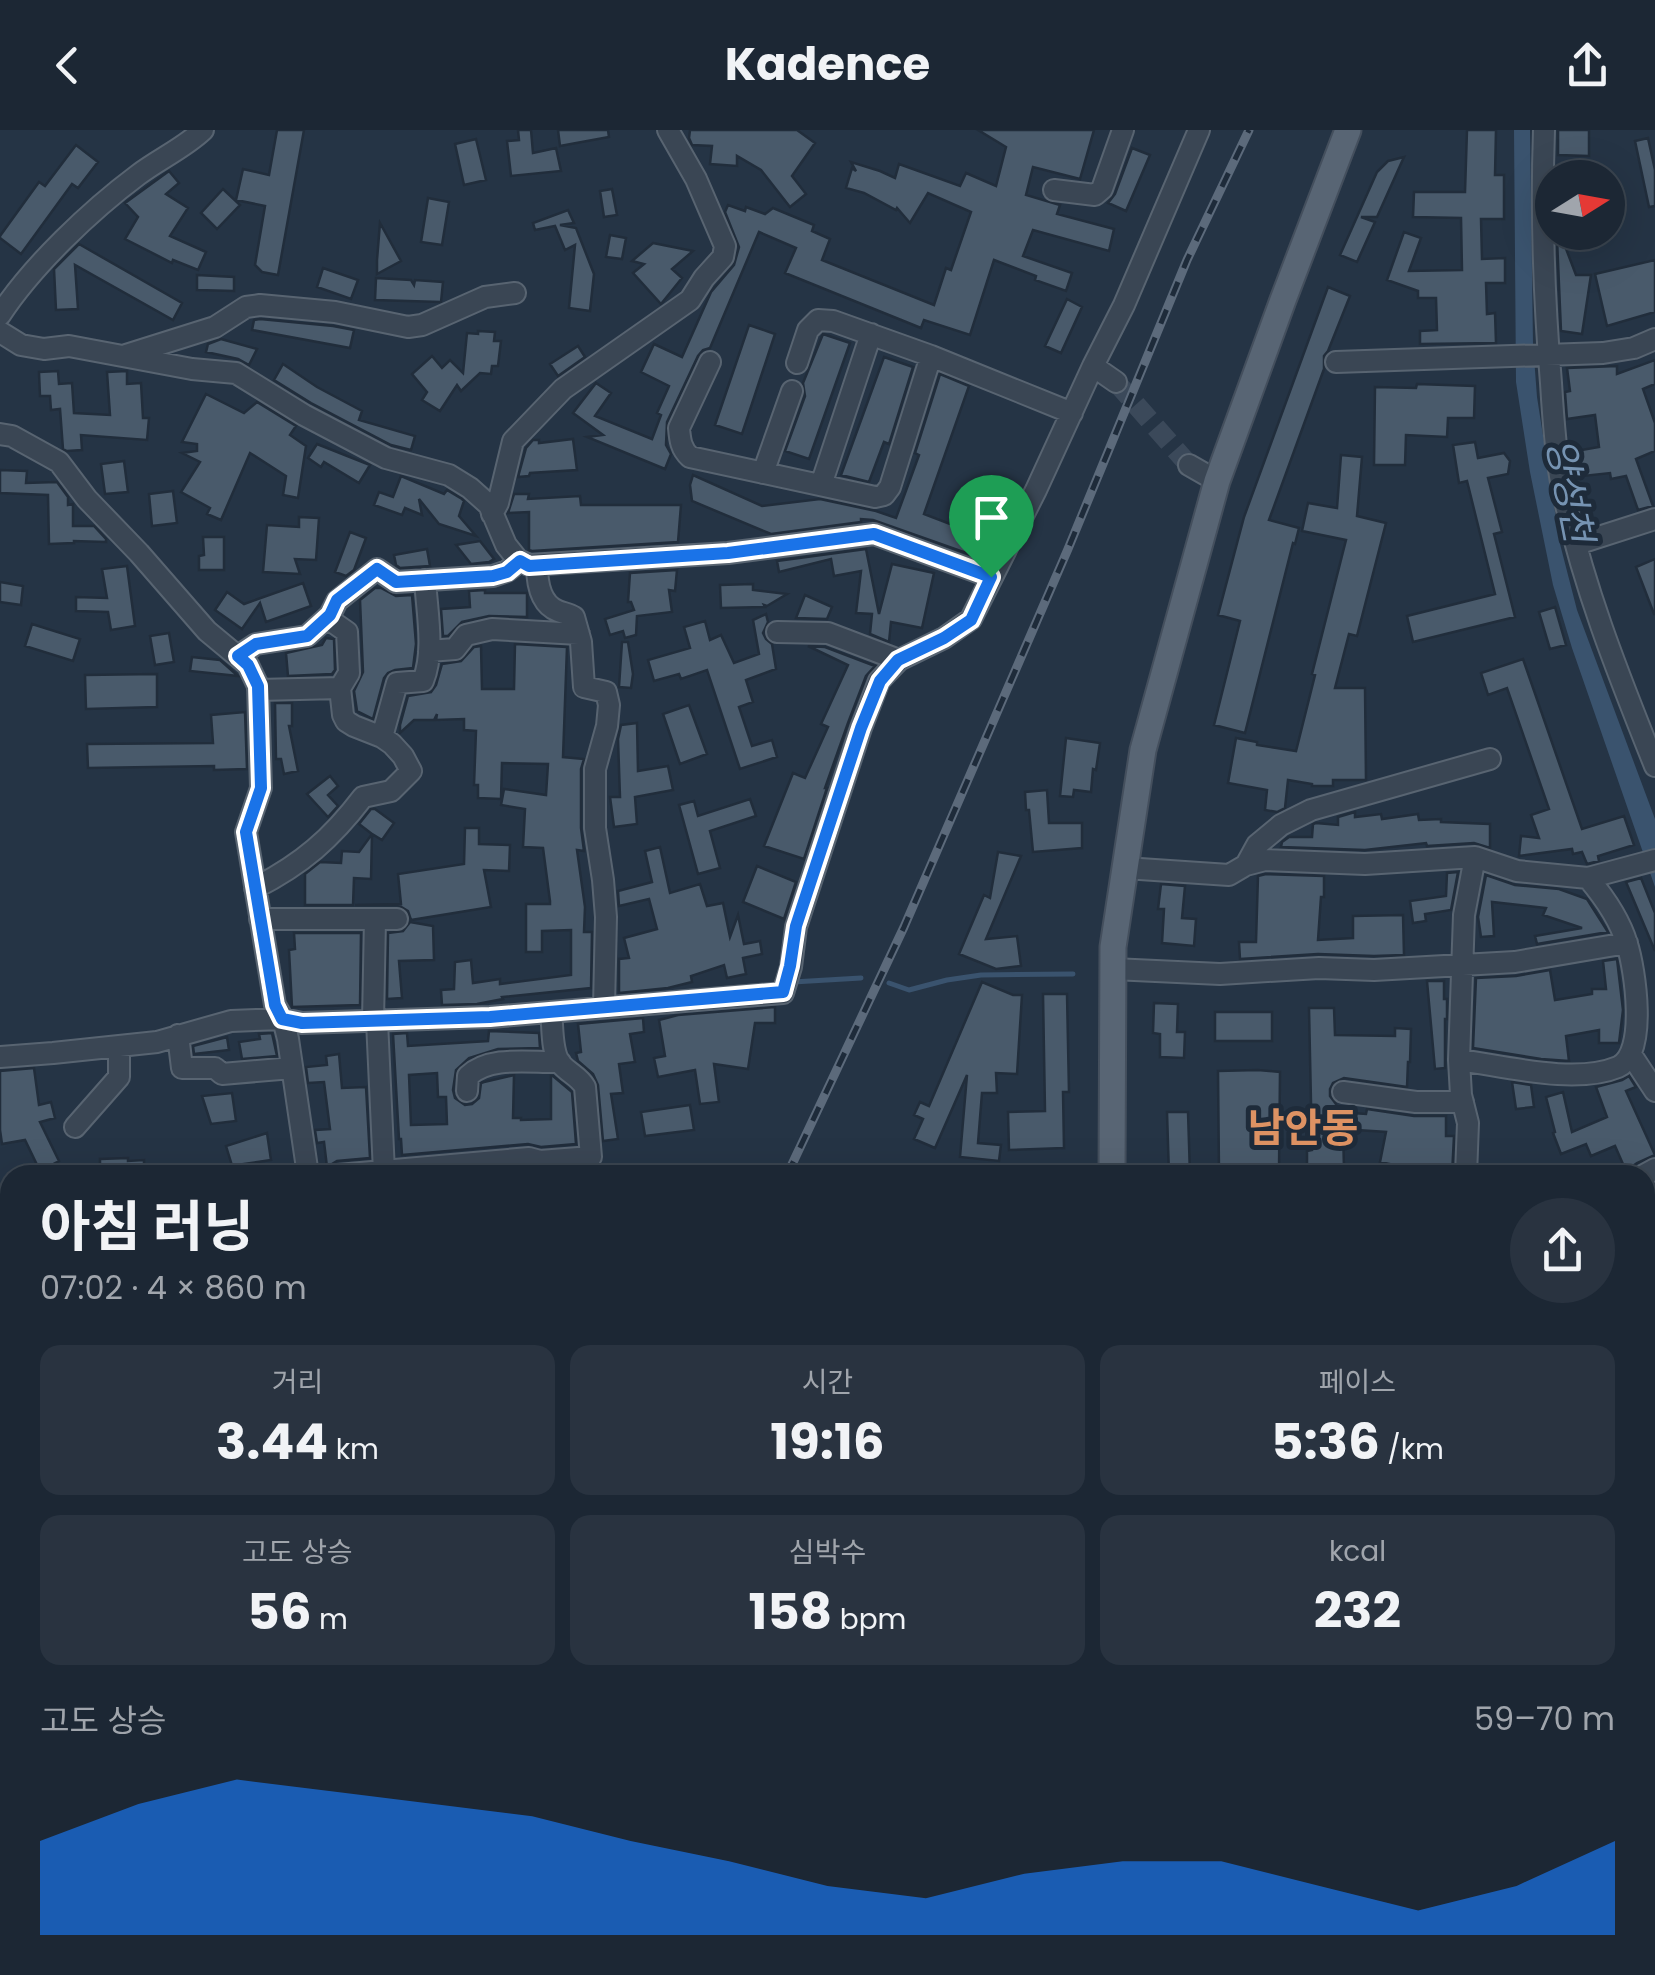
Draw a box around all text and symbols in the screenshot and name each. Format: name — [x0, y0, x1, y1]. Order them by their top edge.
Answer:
text: Kadence — [725, 33, 930, 96]
icon: back — [40, 38, 95, 93]
icon: share — [1560, 38, 1615, 93]
north arrow — [1535, 160, 1625, 250]
map controls — [1535, 160, 1625, 250]
water label: 양성천 — [1534, 433, 1607, 550]
pin — [949, 475, 1034, 578]
icon: arrive — [964, 490, 1019, 545]
district label: 남안동 — [1248, 1100, 1358, 1156]
text: 아침 러닝 — [40, 1188, 254, 1265]
button: share — [1510, 1198, 1615, 1303]
text: 07:02 · 4 × 860 m — [40, 1265, 307, 1310]
text: 거리 — [272, 1363, 323, 1402]
text: 시간 — [802, 1363, 853, 1402]
text: 페이스 — [1319, 1363, 1396, 1402]
text: 3.44 — [216, 1406, 328, 1477]
text: 19:16 — [770, 1406, 885, 1477]
text: 5:36 — [1271, 1406, 1380, 1477]
text: km — [328, 1430, 379, 1469]
text: /km — [1380, 1430, 1444, 1469]
text: kcal — [1329, 1532, 1386, 1571]
text: 고도 상승 — [242, 1533, 353, 1572]
text: 심박수 — [789, 1533, 866, 1572]
text: 232 — [1314, 1575, 1401, 1646]
text: 56 — [247, 1576, 312, 1647]
text: 158 — [749, 1576, 832, 1647]
text: m — [312, 1600, 348, 1639]
text: bpm — [832, 1600, 906, 1639]
text: 59–70 m — [1474, 1696, 1615, 1741]
text: 고도 상승 — [40, 1698, 166, 1743]

